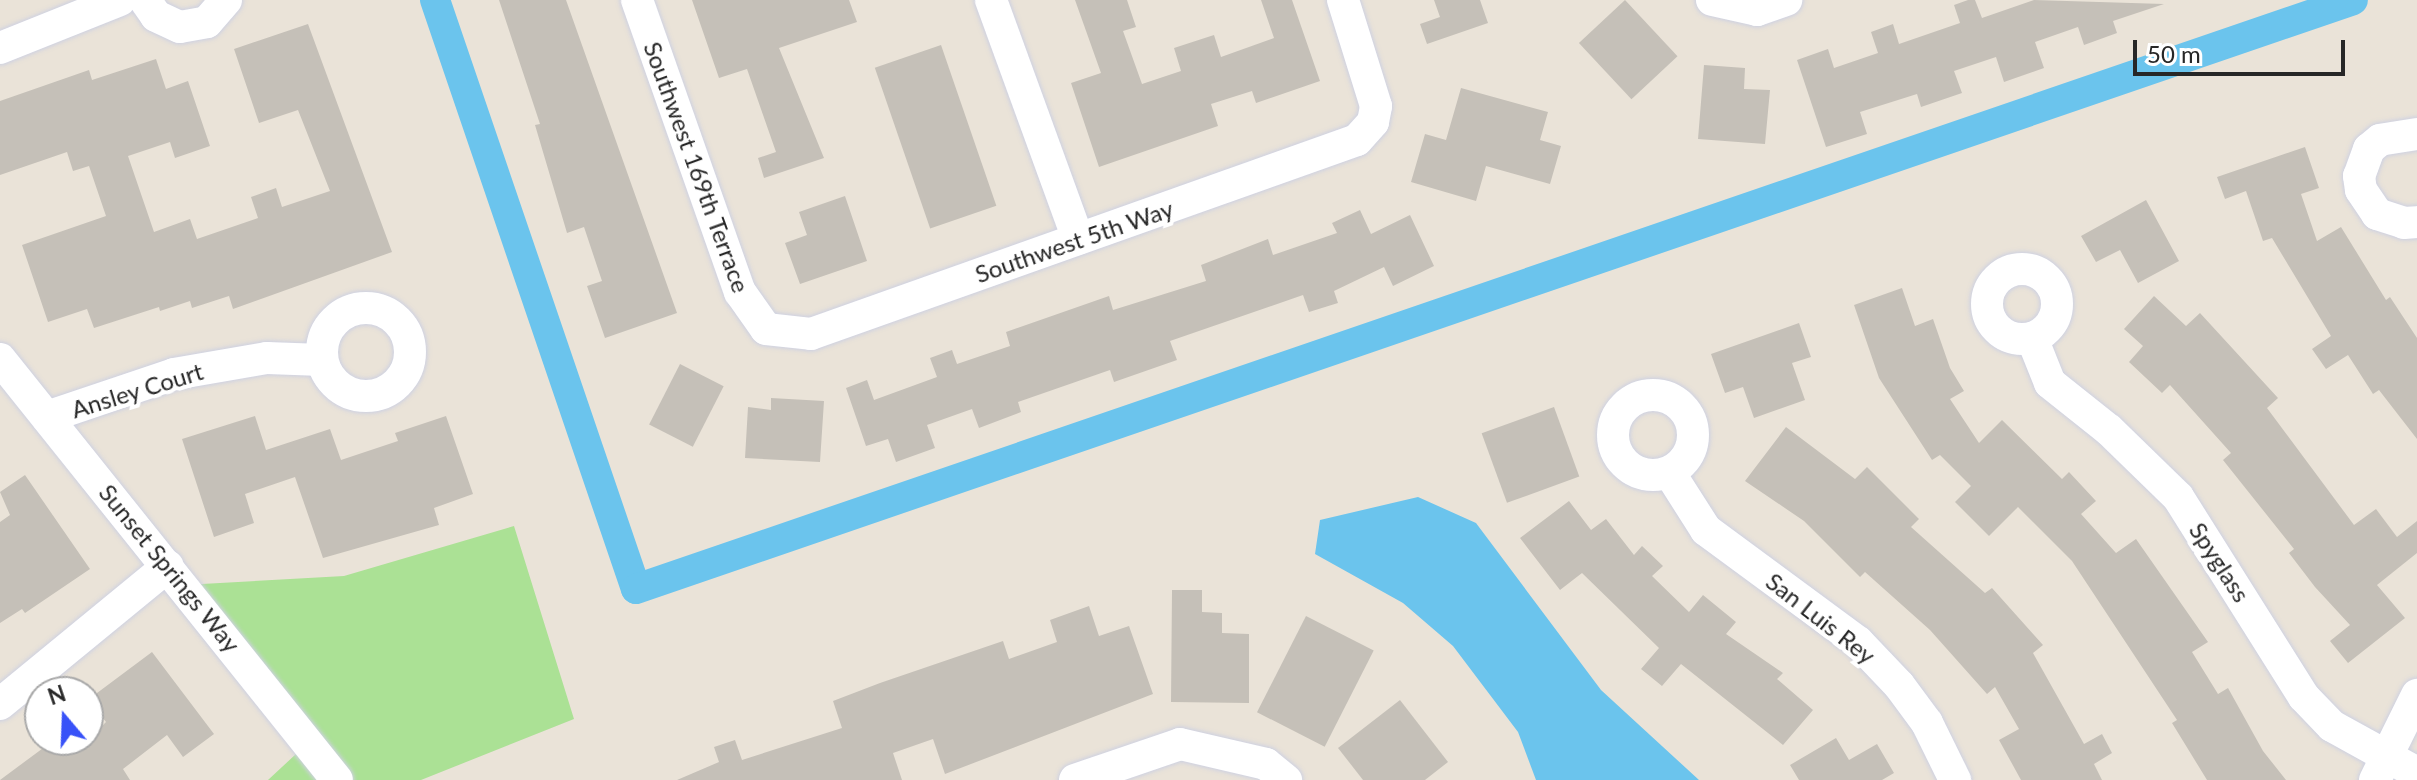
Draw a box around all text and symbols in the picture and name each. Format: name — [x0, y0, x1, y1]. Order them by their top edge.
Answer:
scale bar — [2137, 24, 2349, 74]
street label: Southwest 169th Terrace — [638, 37, 756, 297]
text: 50 m — [2147, 39, 2201, 68]
street label: Southwest 5th Way — [971, 194, 1177, 288]
street label: Ansley Court — [67, 356, 207, 424]
street label: Sunset Springs Way — [93, 478, 247, 658]
street label: Spyglass — [2184, 517, 2256, 607]
street label: San Luis Rey — [1761, 566, 1881, 670]
north arrow — [24, 676, 104, 756]
text: N — [44, 679, 69, 710]

